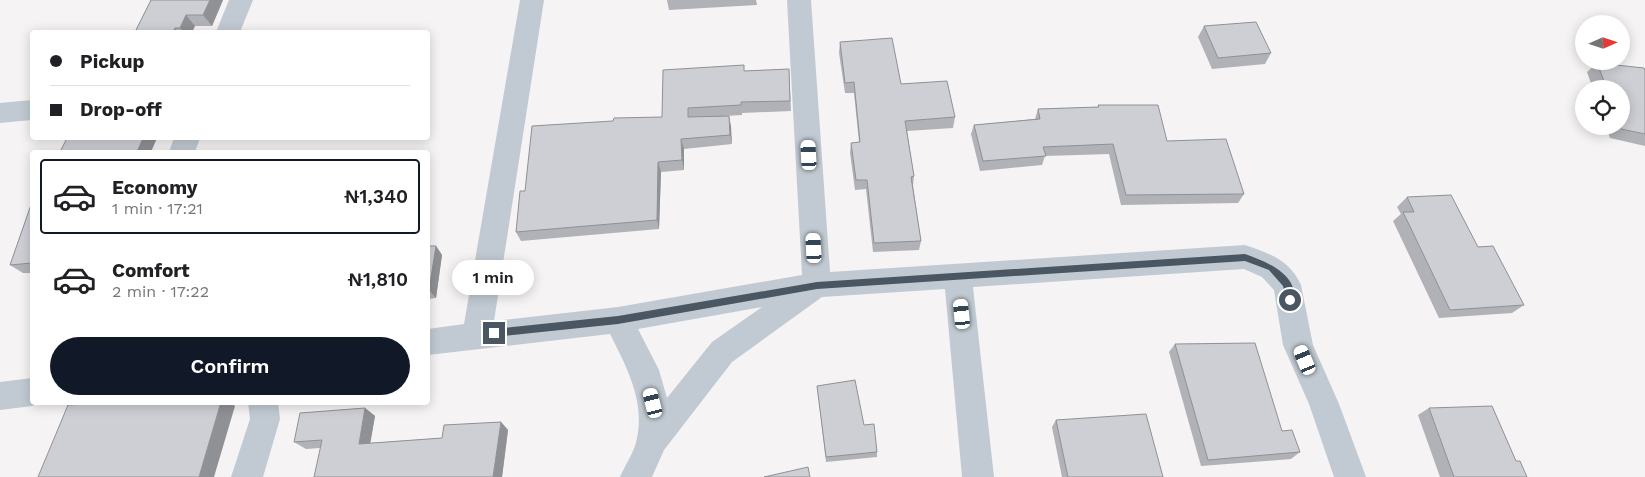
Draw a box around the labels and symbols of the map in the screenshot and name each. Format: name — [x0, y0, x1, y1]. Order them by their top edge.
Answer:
north arrow — [1575, 15, 1630, 70]
car — [800, 140, 817, 170]
car — [805, 233, 822, 263]
callout: 1 min — [453, 260, 535, 296]
route start — [1279, 289, 1301, 311]
car — [952, 298, 971, 330]
route end — [483, 322, 505, 344]
car — [1292, 343, 1317, 377]
car — [642, 387, 663, 419]

